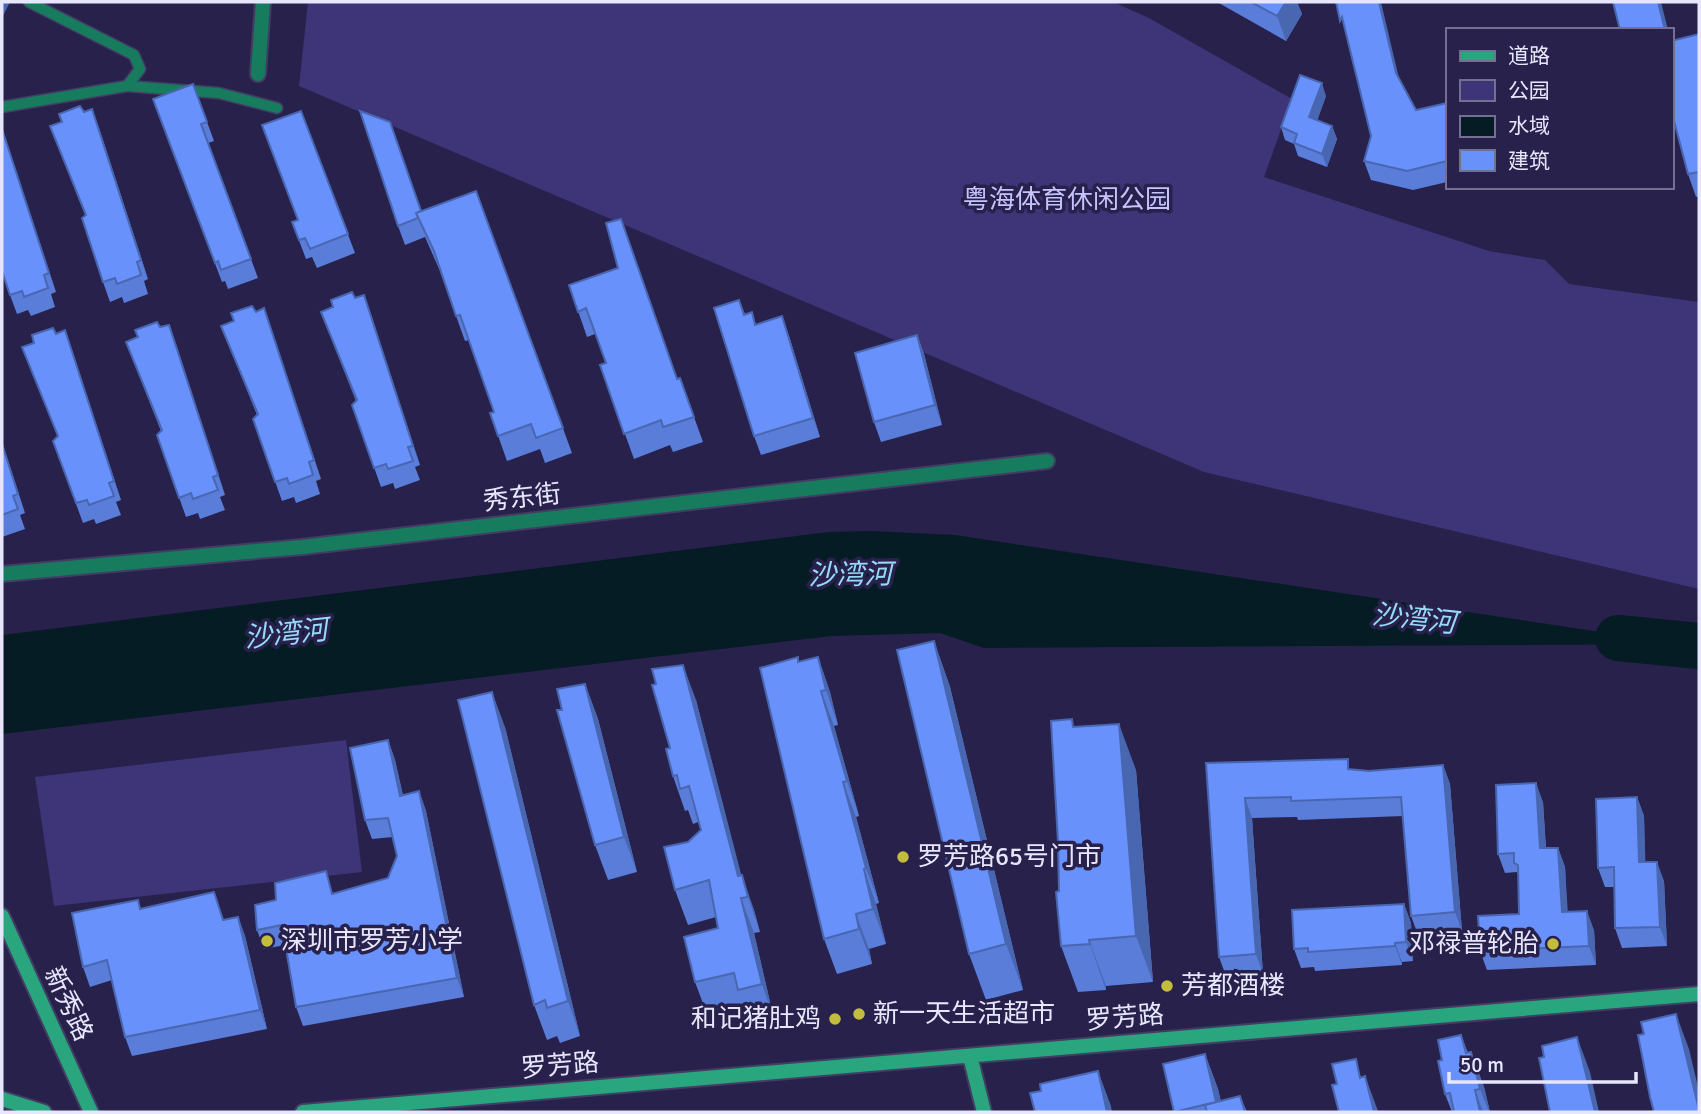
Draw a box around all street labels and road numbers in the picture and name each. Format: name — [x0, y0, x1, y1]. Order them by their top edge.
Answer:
street label: 秀东街 — [482, 478, 562, 518]
street label: 新秀路 — [37, 962, 99, 1046]
street label: 罗芳路 — [1085, 999, 1165, 1037]
street label: 罗芳路 — [520, 1047, 600, 1085]

